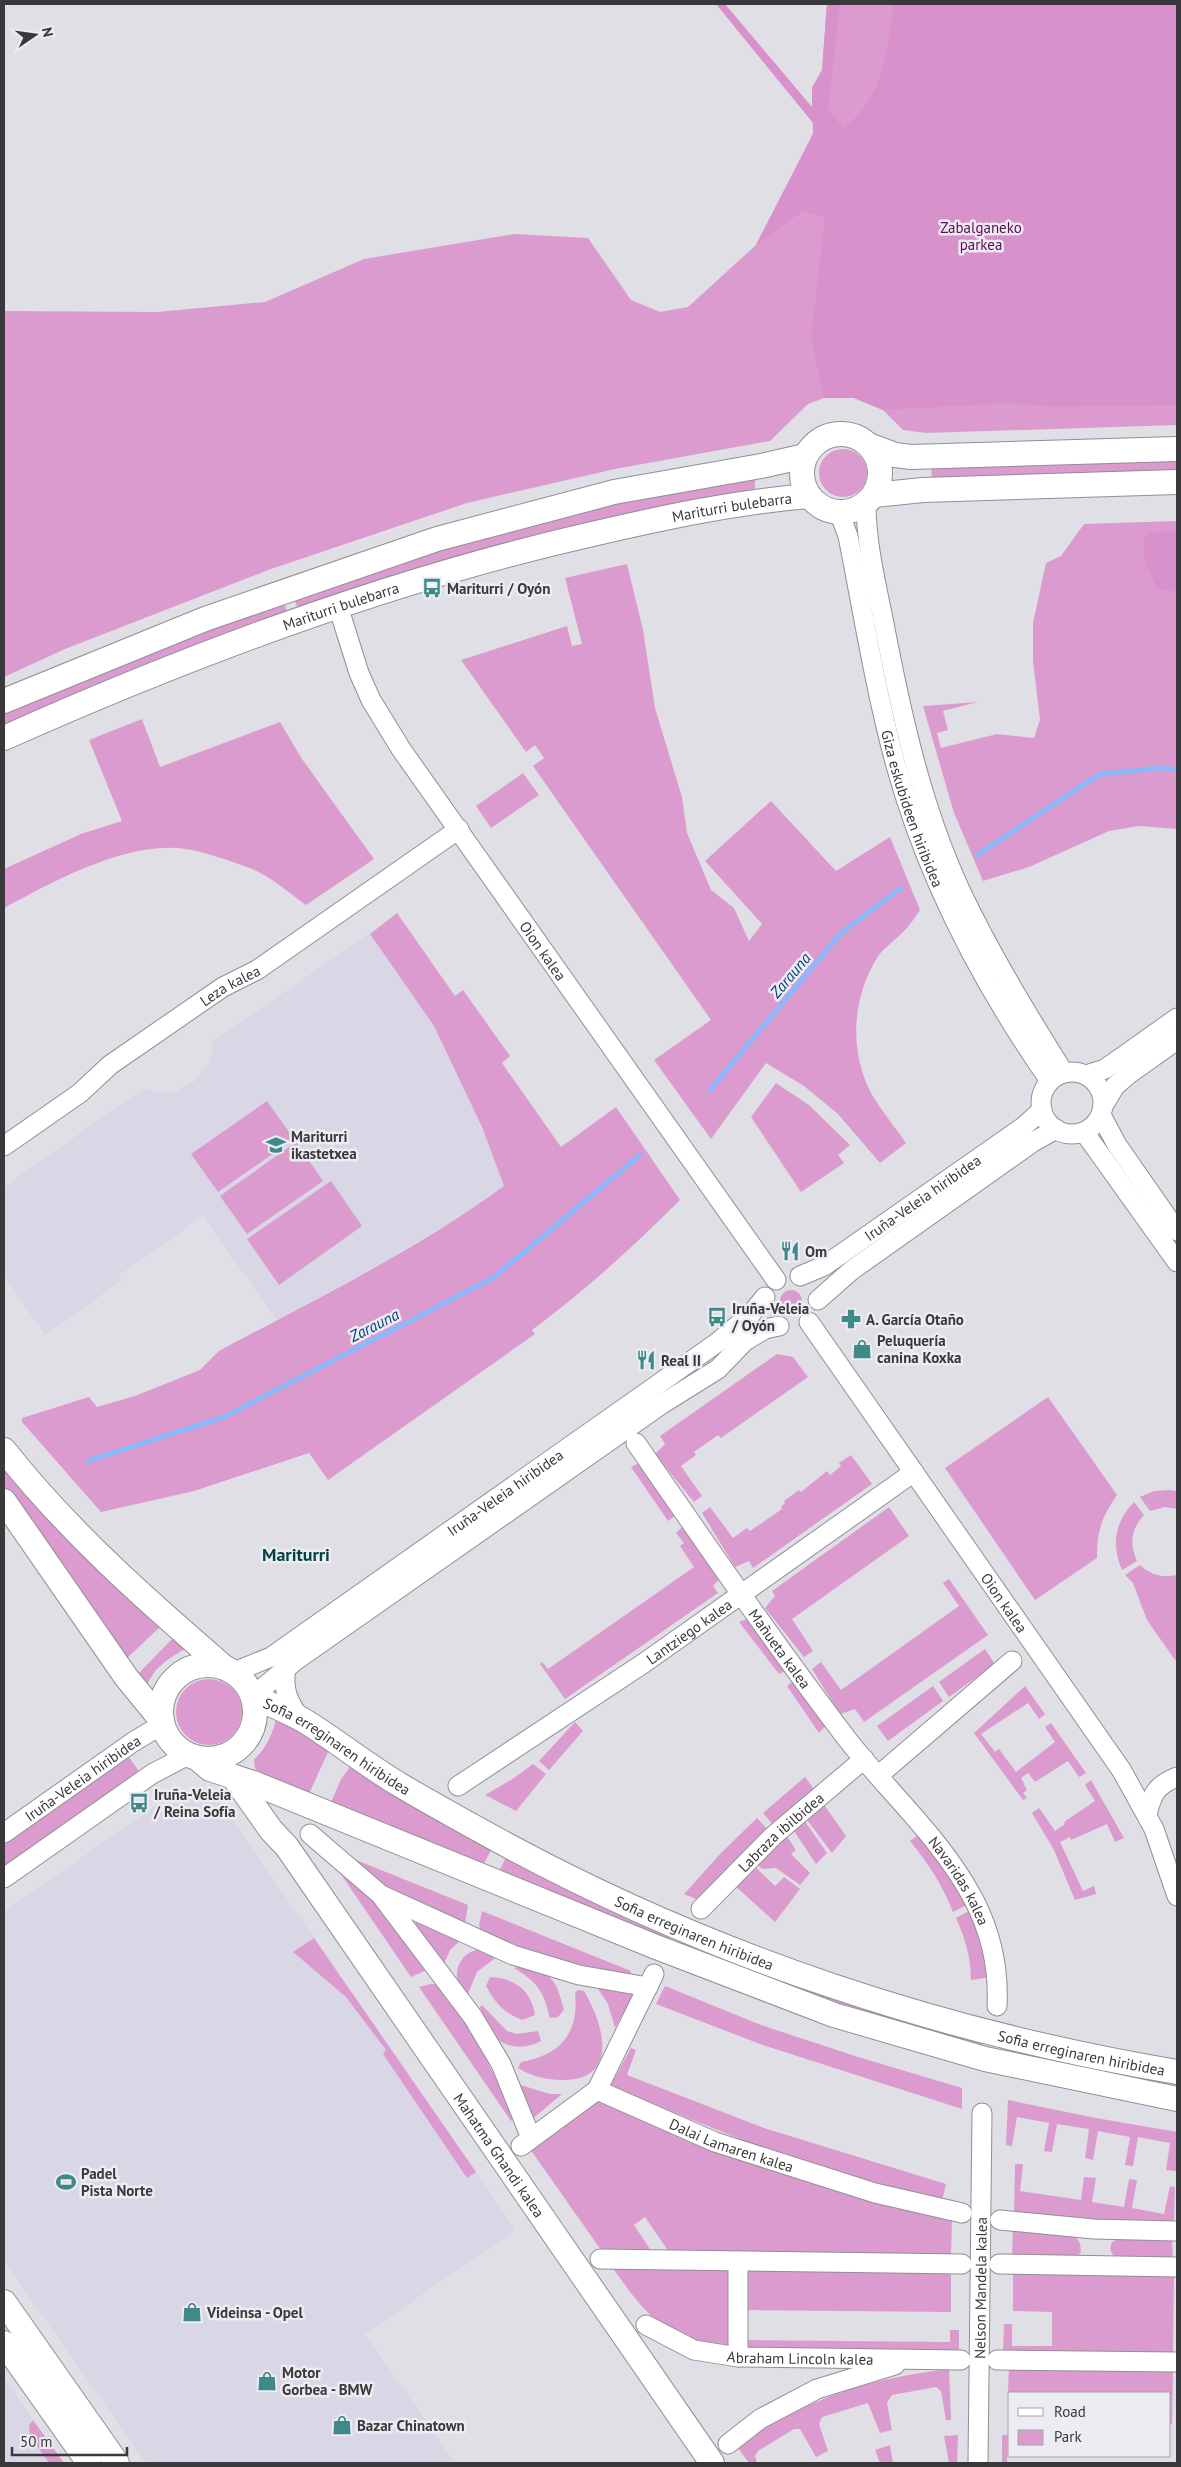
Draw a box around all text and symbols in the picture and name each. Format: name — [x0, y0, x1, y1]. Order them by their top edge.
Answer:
north arrow — [10, 10, 60, 60]
text: N — [38, 26, 57, 39]
park label: Zabalganeko parkea — [940, 218, 1022, 254]
street label: Mariturri bulebarra — [670, 488, 793, 526]
street label: Mariturri bulebarra — [280, 577, 401, 634]
bus stop icon: Mariturri / Oyón — [421, 577, 443, 599]
place label: Mariturri / Oyón — [447, 579, 550, 598]
street label: Giza eskubideen hiribidea — [878, 728, 948, 890]
street label: Oion kalea — [516, 917, 571, 984]
water label: Zarauna — [765, 948, 815, 1003]
street label: Leza kalea — [196, 960, 263, 1010]
place label: Mariturri ikastetxea — [291, 1127, 357, 1163]
school or university icon: Mariturri ikastetxea — [265, 1134, 287, 1156]
street label: Iruña-Veleia hiribidea — [860, 1150, 984, 1244]
restaurant icon: Om — [779, 1240, 801, 1262]
place label: Om — [805, 1242, 827, 1261]
place label: Iruña-Veleia / Oyón — [731, 1299, 809, 1335]
water label: Zarauna — [345, 1304, 402, 1346]
bus stop icon: Iruña-Veleia / Oyón — [706, 1306, 728, 1328]
pharmacy icon: A. García Otaño — [840, 1308, 862, 1330]
place label: A. García Otaño — [866, 1310, 964, 1329]
place label: Peluquería canina Koxka — [877, 1331, 962, 1367]
shop icon: Peluquería canina Koxka — [851, 1338, 873, 1360]
restaurant icon: Real II — [635, 1349, 657, 1371]
place label: Real II — [661, 1351, 701, 1370]
street label: Iruña-Veleia hiribidea — [443, 1445, 567, 1540]
district label: Mariturri — [262, 1543, 330, 1566]
street label: Oion kalea — [977, 1569, 1032, 1636]
street label: Lantziego kalea — [642, 1594, 735, 1668]
street label: Mañueta kalea — [745, 1605, 815, 1692]
street label: Sofia erreginaren hiribidea — [261, 1693, 414, 1799]
street label: Iruña-Veleia hiribidea — [21, 1730, 144, 1825]
place label: Iruña-Veleia / Reina Sofía — [153, 1785, 235, 1821]
street label: Labraza ibilbidea — [734, 1788, 827, 1876]
bus stop icon: Iruña-Veleia / Reina Sofía — [128, 1792, 150, 1814]
street label: Navaridas kalea — [925, 1832, 994, 1928]
street label: Sofia erreginaren hiribidea — [612, 1891, 777, 1974]
street label: Sofia erreginaren hiribidea — [996, 2025, 1166, 2079]
street label: Mahatma Ghandi kalea — [450, 2089, 549, 2221]
street label: Dalai Lamaren kalea — [667, 2114, 796, 2176]
place label: Padel Pista Norte — [81, 2164, 153, 2200]
sports icon: Padel Pista Norte — [55, 2171, 77, 2193]
street label: Nelson Mandela kalea — [970, 2217, 990, 2359]
shop icon: Videinsa - Opel — [181, 2301, 203, 2323]
place label: Videinsa - Opel — [206, 2303, 303, 2322]
street label: Abraham Lincoln kalea — [726, 2346, 874, 2368]
place label: Motor Gorbea - BMW — [282, 2363, 373, 2399]
shop icon: Motor Gorbea - BMW — [256, 2370, 278, 2392]
legend — [1008, 2392, 1171, 2457]
text: Road — [1054, 2402, 1086, 2421]
shop icon: Bazar Chinatown — [331, 2414, 353, 2436]
place label: Bazar Chinatown — [357, 2416, 465, 2435]
scale bar — [12, 2424, 128, 2456]
text: Park — [1054, 2427, 1082, 2446]
text: 50 m — [20, 2432, 53, 2451]

